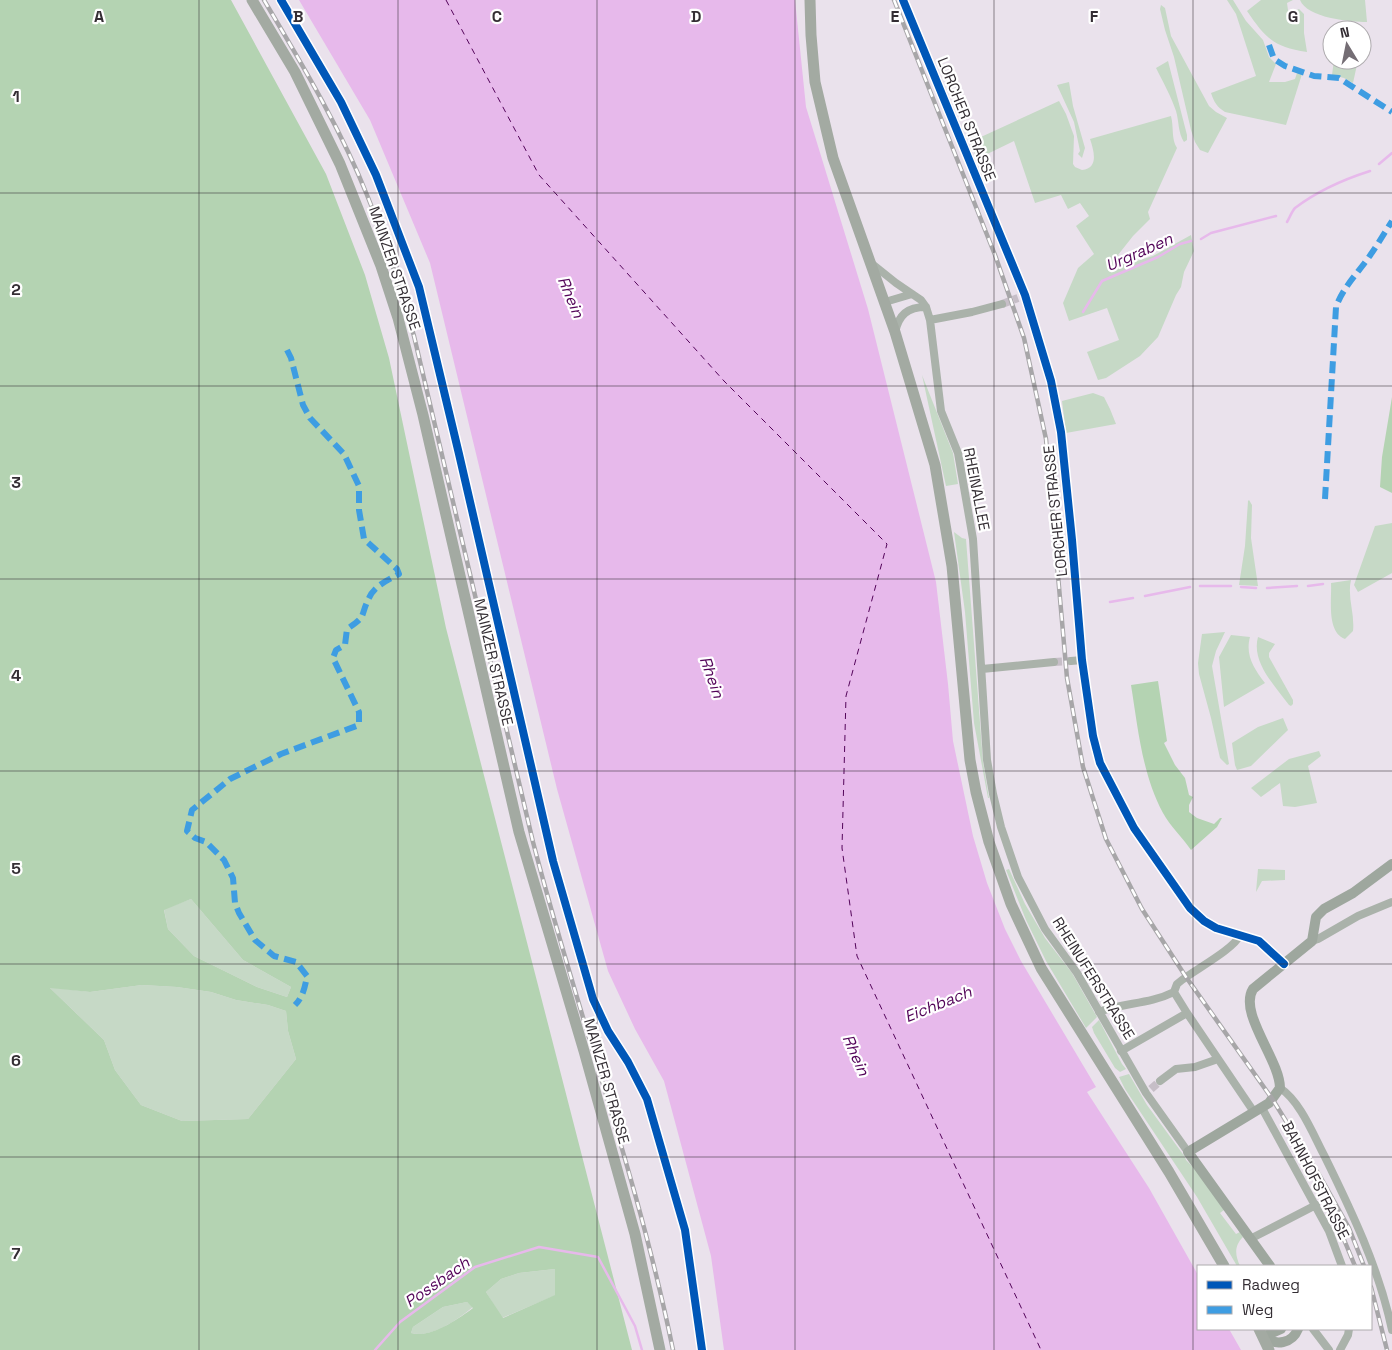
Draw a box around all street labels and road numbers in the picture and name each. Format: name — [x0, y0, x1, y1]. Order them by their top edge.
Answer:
street label: LORCHER STRASSE — [933, 54, 1001, 184]
street label: MAINZER STRASSE — [365, 204, 425, 332]
street label: LORCHER STRASSE — [1039, 444, 1071, 578]
street label: RHEINALLEE — [960, 446, 994, 532]
street label: MAINZER STRASSE — [470, 597, 518, 727]
street label: RHEINUFERSTRASSE — [1049, 913, 1139, 1043]
street label: MAINZER STRASSE — [580, 1016, 634, 1146]
street label: BAHNHOFSTRASSE — [1278, 1118, 1354, 1242]

